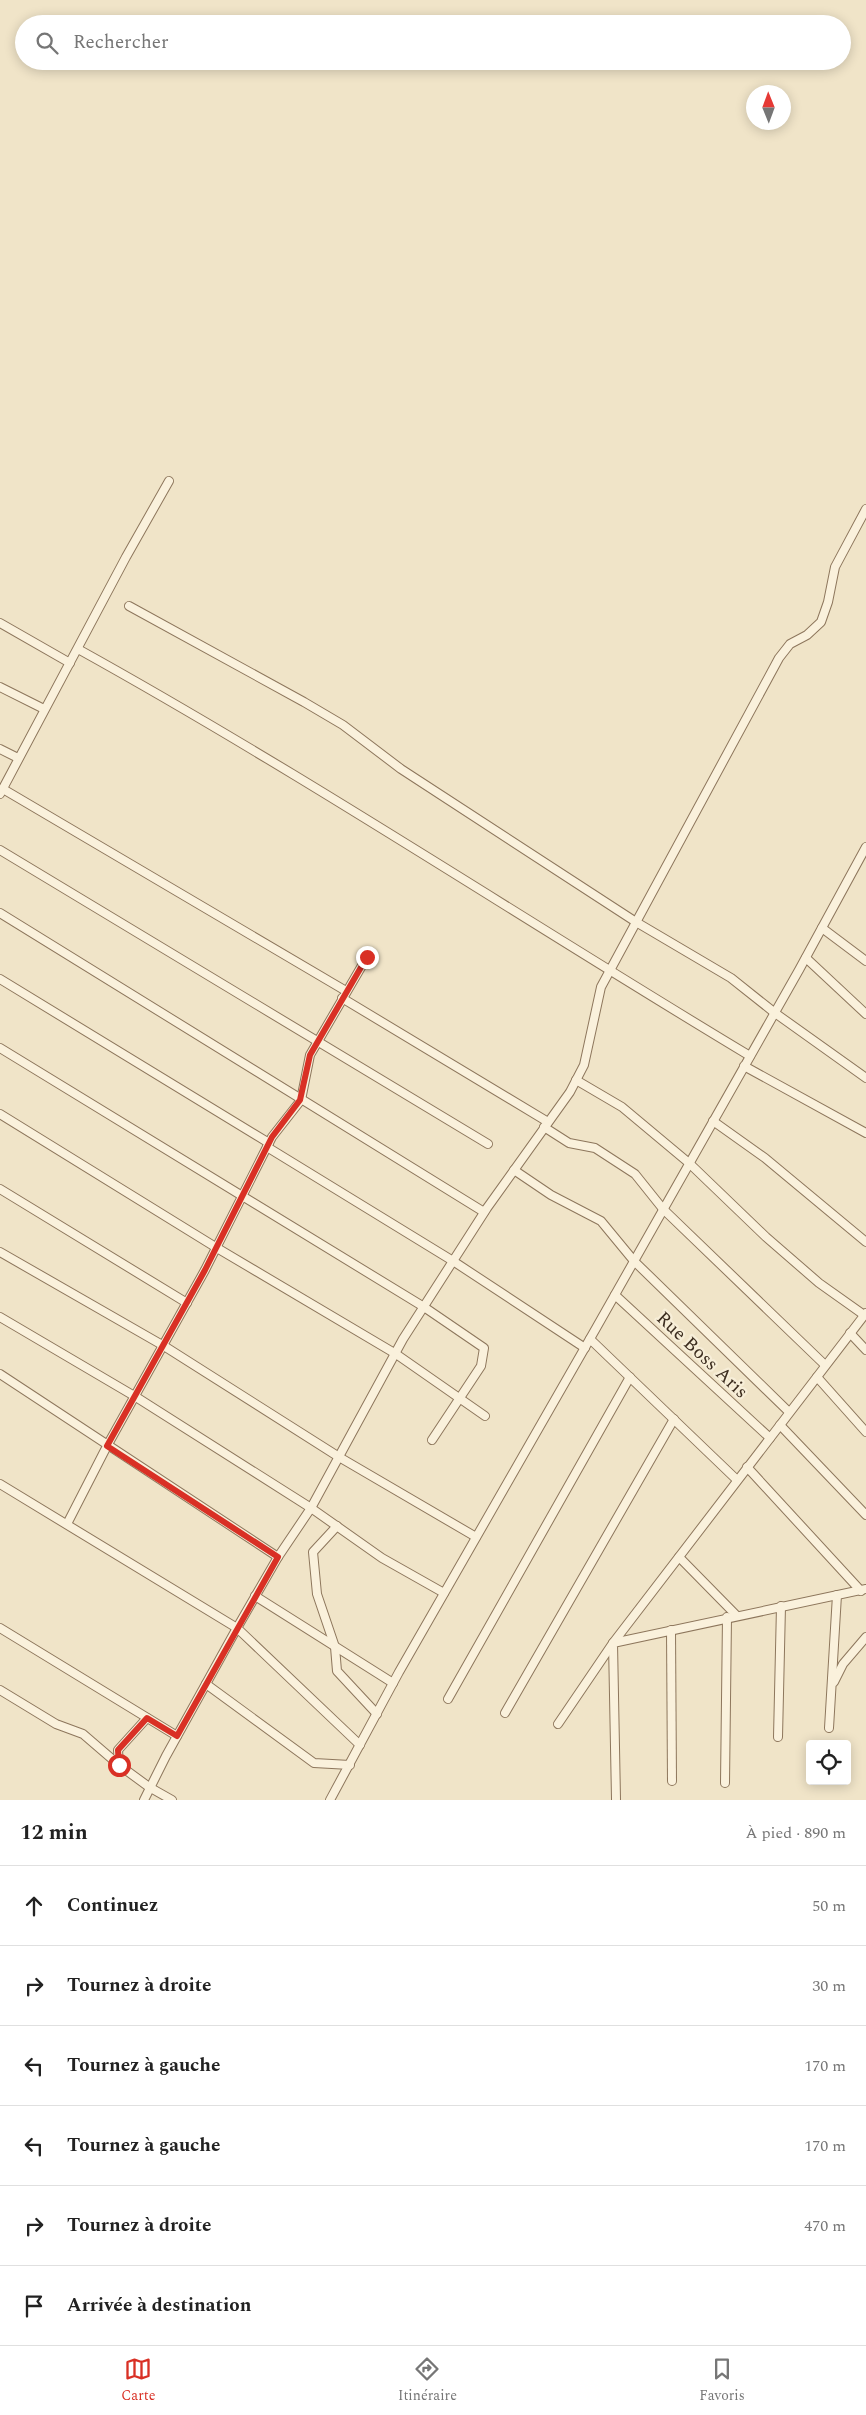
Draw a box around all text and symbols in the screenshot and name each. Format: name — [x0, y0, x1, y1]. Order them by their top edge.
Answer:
search box — [15, 15, 851, 70]
text: Rechercher — [73, 28, 169, 57]
icon: search — [33, 29, 61, 57]
north arrow — [746, 85, 791, 130]
route end — [356, 946, 379, 969]
street label: Rue Boss Aris — [649, 1305, 755, 1406]
map controls — [806, 1740, 851, 1785]
button: locate — [806, 1740, 851, 1785]
route start — [108, 1754, 131, 1777]
text: 12 min — [20, 1817, 88, 1849]
text: À pied · 890 m — [745, 1821, 846, 1845]
text: Continuez — [67, 1891, 158, 1920]
icon: ahead — [20, 1892, 48, 1920]
text: 50 m — [812, 1894, 846, 1918]
text: Tournez à droite — [67, 1971, 211, 2000]
icon: right — [20, 1972, 48, 2000]
text: 30 m — [812, 1974, 846, 1998]
text: Tournez à gauche — [67, 2051, 220, 2080]
icon: left — [20, 2052, 48, 2080]
text: 170 m — [804, 2054, 846, 2078]
text: Tournez à gauche — [67, 2131, 220, 2160]
icon: left — [20, 2132, 48, 2160]
text: 170 m — [804, 2134, 846, 2158]
text: Tournez à droite — [67, 2211, 211, 2240]
icon: right — [20, 2212, 48, 2240]
text: 470 m — [804, 2214, 846, 2238]
text: Arrivée à destination — [67, 2291, 251, 2320]
icon: arrive — [20, 2292, 48, 2320]
tab: Carte — [121, 2355, 156, 2406]
tab: Itinéraire — [398, 2355, 457, 2406]
tab: Favoris — [699, 2355, 745, 2406]

